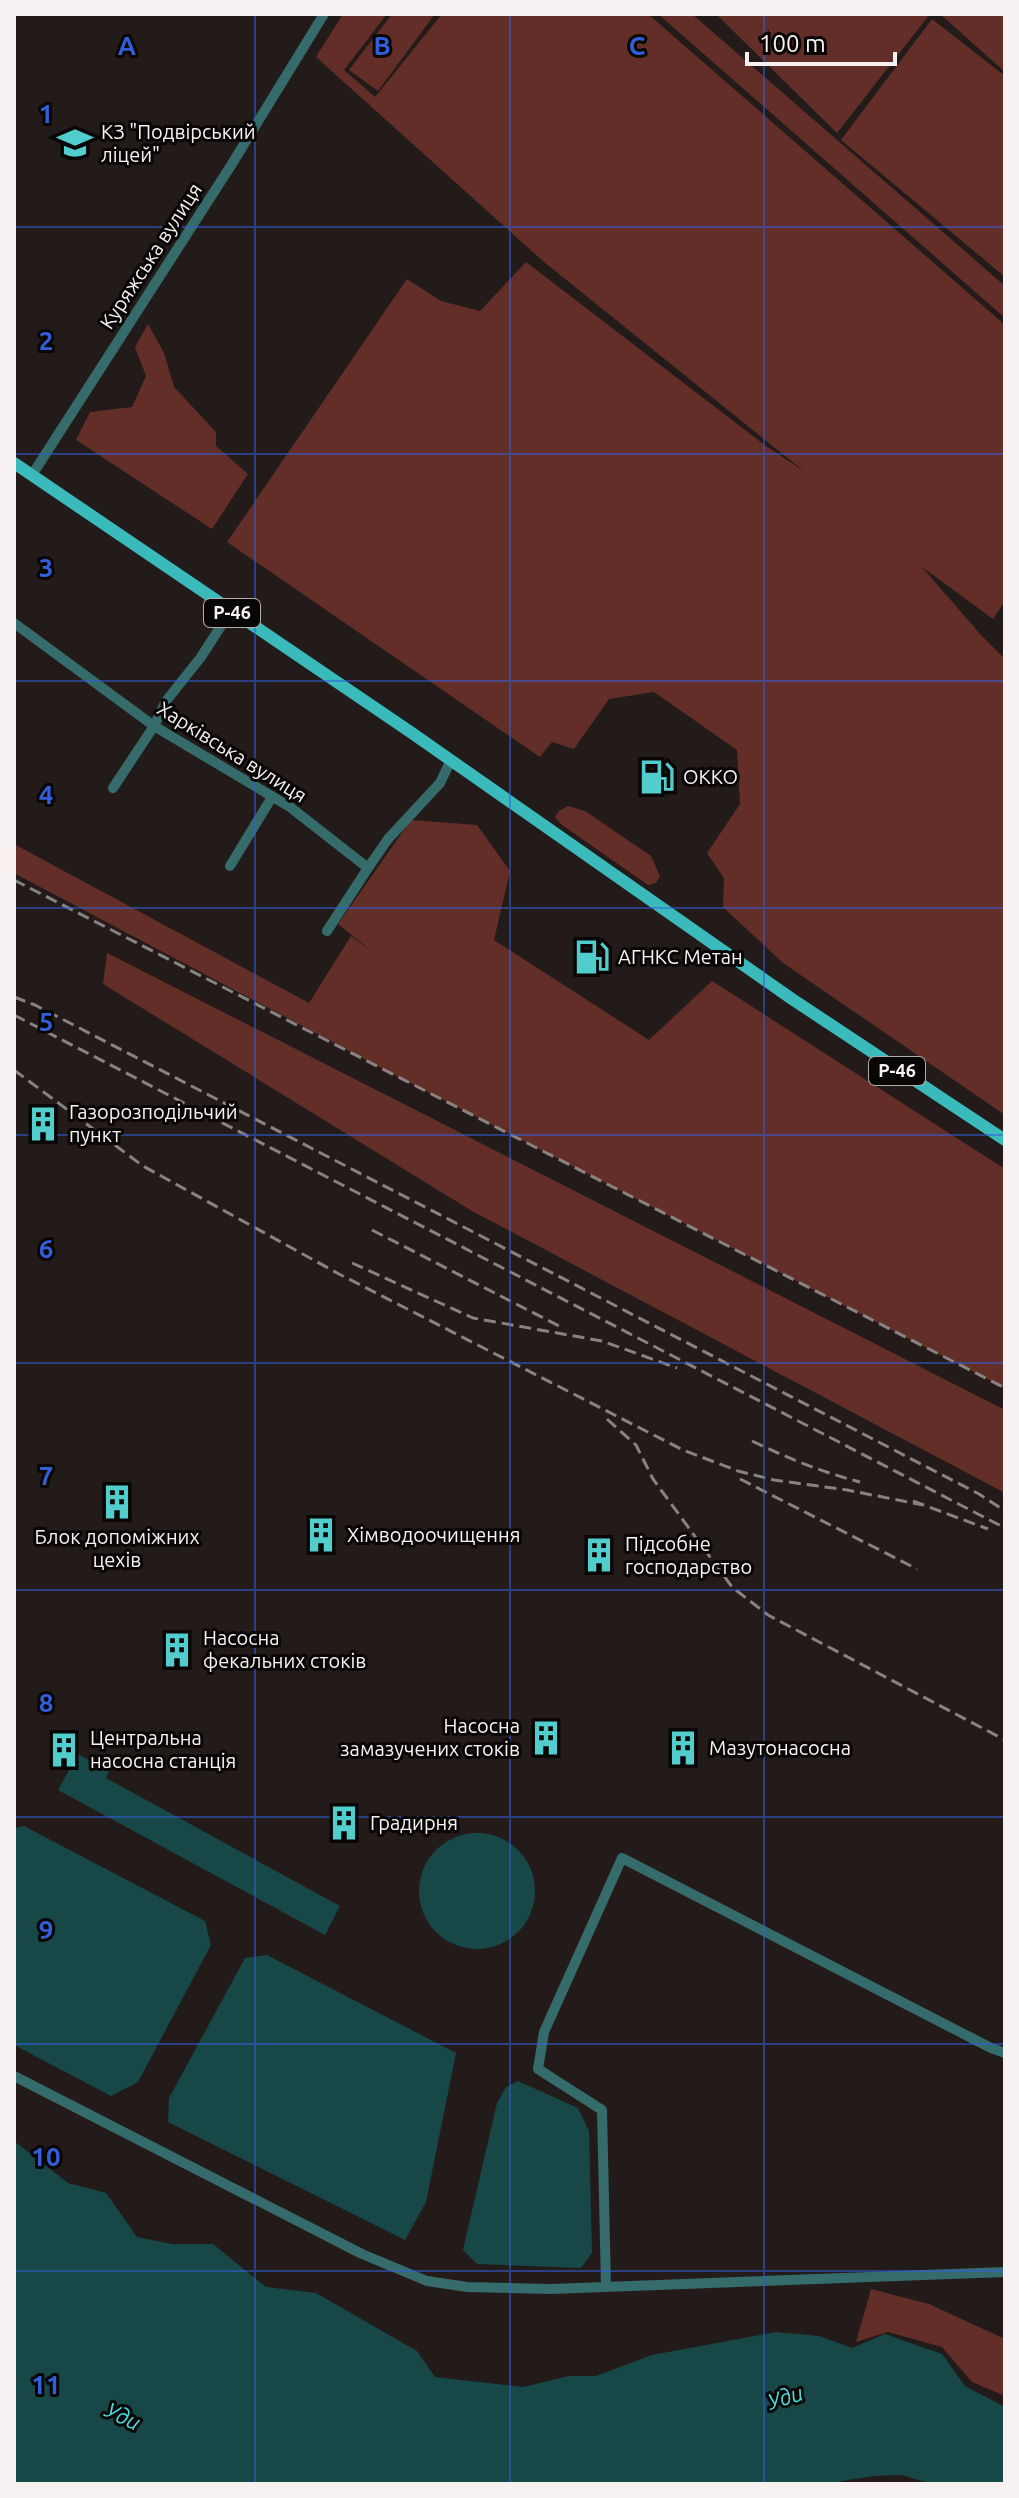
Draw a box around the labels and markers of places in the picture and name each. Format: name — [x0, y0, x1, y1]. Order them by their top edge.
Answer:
place label: КЗ "Подвірський ліцей" — [101, 120, 256, 166]
school or university icon: КЗ "Подвірський ліцей" — [56, 124, 94, 162]
fuel station icon: ОККО — [638, 758, 676, 796]
place label: ОККО — [683, 765, 738, 788]
fuel station icon: АГНКС Метан — [573, 938, 611, 976]
place label: АГНКС Метан — [618, 945, 743, 968]
place label: Газорозподільчий пункт — [69, 1100, 238, 1146]
building icon: Газорозподільчий пункт — [24, 1105, 62, 1143]
building icon: Блок допоміжних цехів — [98, 1483, 136, 1521]
building icon: Хімводоочищення — [302, 1516, 340, 1554]
place label: Хімводоочищення — [347, 1523, 520, 1546]
place label: Блок допоміжних цехів — [34, 1525, 200, 1571]
place label: Підсобне господарство — [625, 1532, 752, 1578]
building icon: Підсобне господарство — [580, 1536, 618, 1574]
place label: Насосна фекальних стоків — [203, 1626, 366, 1672]
building icon: Насосна фекальних стоків — [158, 1631, 196, 1669]
place label: Насосна замазучених стоків — [340, 1714, 520, 1760]
building icon: Насосна замазучених стоків — [527, 1719, 565, 1757]
place label: Центральна насосна станція — [90, 1726, 236, 1772]
building icon: Мазутонасосна — [664, 1729, 702, 1767]
building icon: Центральна насосна станція — [45, 1731, 83, 1769]
place label: Мазутонасосна — [709, 1736, 851, 1759]
building icon: Градирня — [325, 1804, 363, 1842]
place label: Градирня — [370, 1811, 458, 1834]

